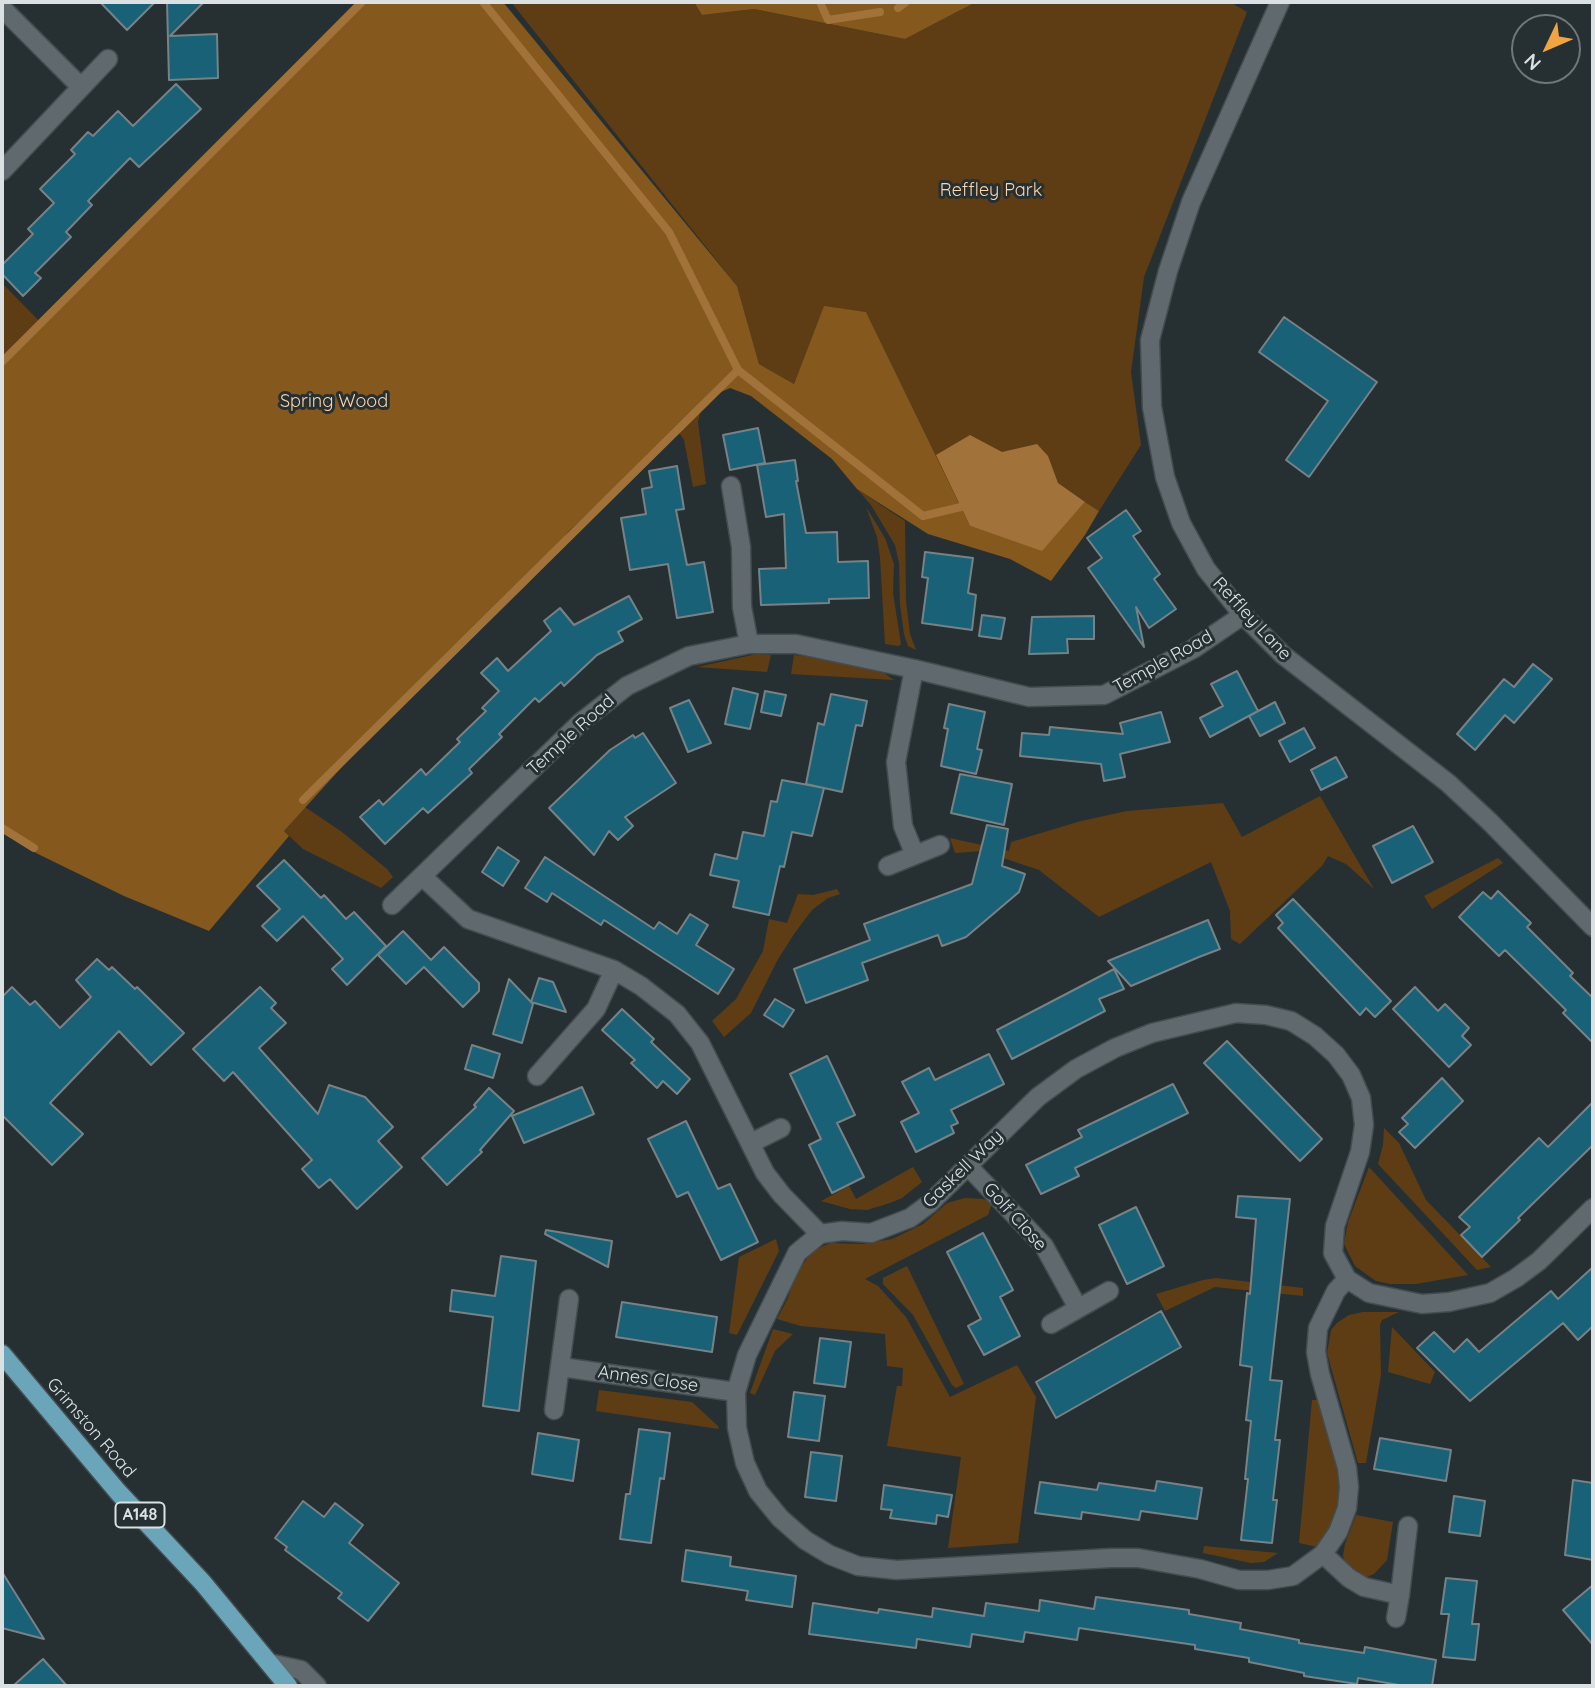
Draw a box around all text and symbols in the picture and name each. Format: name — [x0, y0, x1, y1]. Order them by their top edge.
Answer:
north arrow — [1511, 14, 1581, 84]
text: N — [1519, 49, 1546, 76]
park label: Reffley Park — [940, 180, 1042, 202]
park label: Spring Wood — [280, 391, 388, 413]
street label: Reffley Lane — [1208, 573, 1296, 665]
street label: Temple Road — [1110, 626, 1216, 698]
street label: Temple Road — [523, 690, 619, 780]
street label: Gaskell Way — [918, 1125, 1008, 1213]
street label: Golf Close — [979, 1179, 1051, 1255]
street label: Annes Close — [596, 1361, 700, 1397]
street label: Grimston Road — [42, 1374, 140, 1482]
road number: A148 — [116, 1502, 164, 1527]

